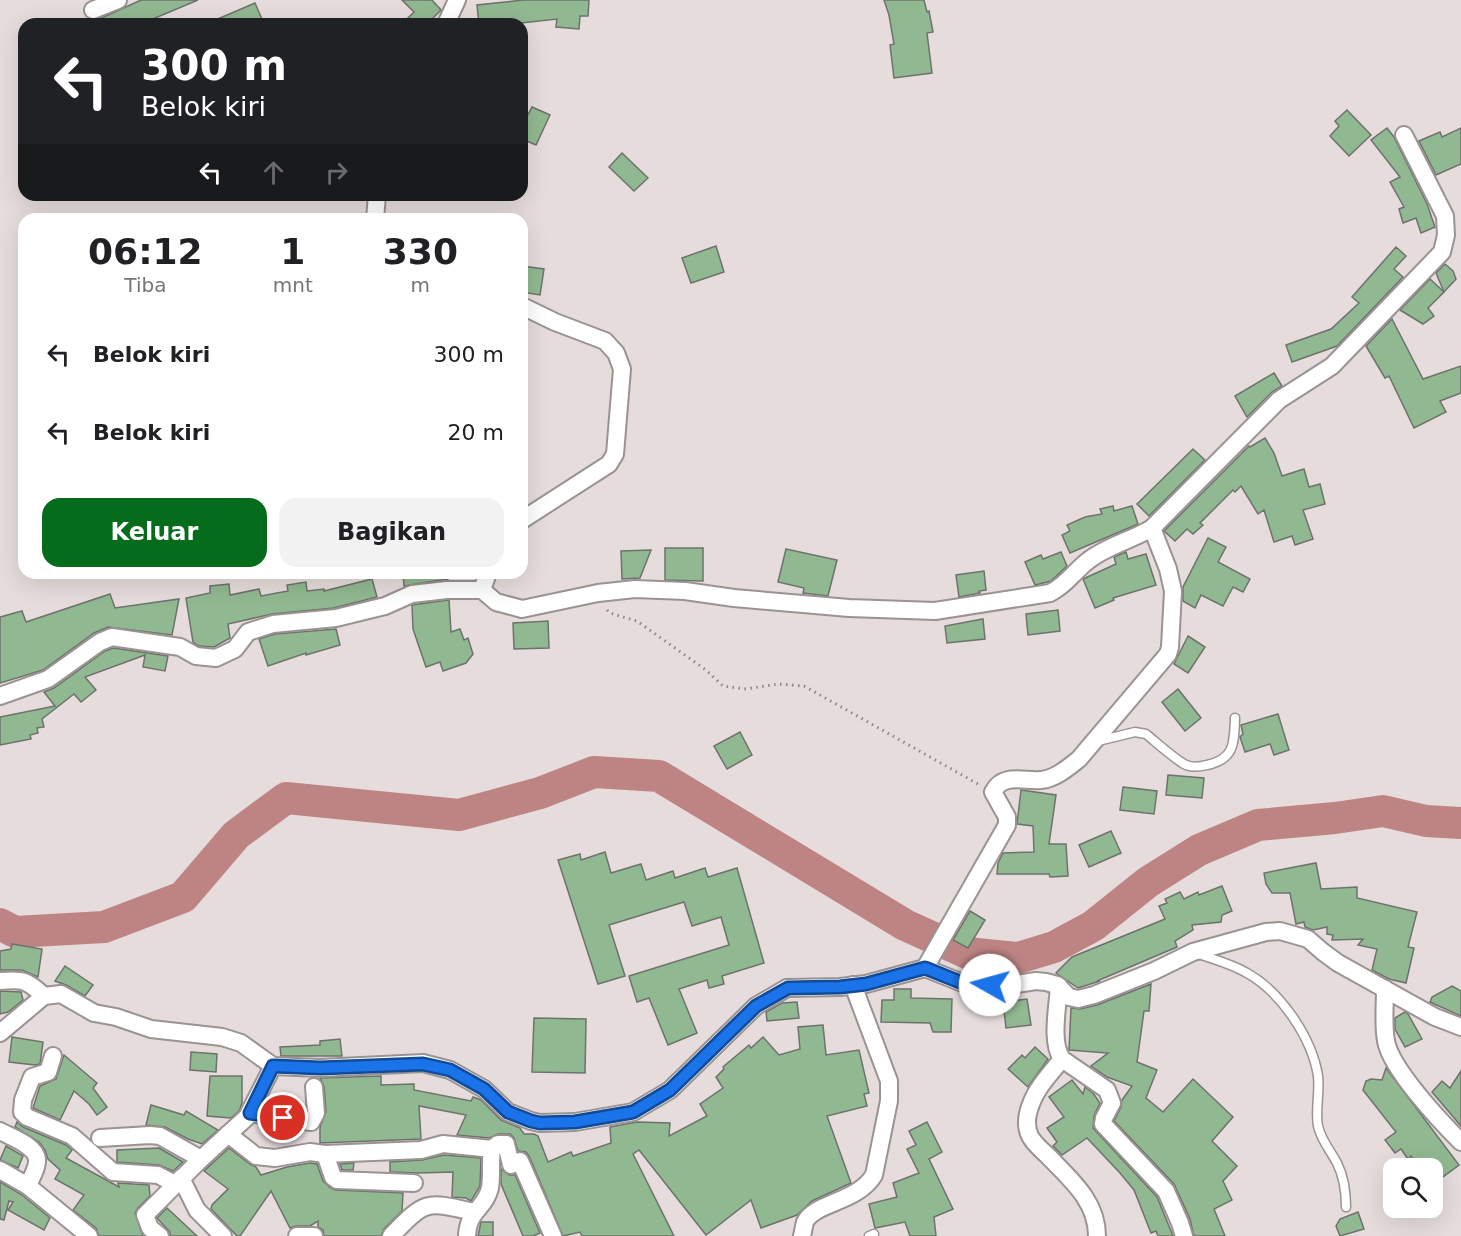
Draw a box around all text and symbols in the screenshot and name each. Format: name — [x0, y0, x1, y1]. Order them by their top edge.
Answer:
text: 300 m — [141, 41, 287, 90]
icon: left — [42, 42, 120, 120]
text: Belok kiri — [141, 91, 266, 122]
icon: left — [194, 156, 227, 189]
icon: ahead — [257, 156, 290, 189]
icon: right — [320, 156, 353, 189]
text: 06:12 — [88, 231, 203, 272]
text: 1 — [280, 231, 305, 272]
text: 330 — [383, 231, 458, 272]
text: Tiba — [124, 273, 166, 297]
text: mnt — [273, 273, 313, 297]
text: m — [411, 273, 430, 297]
icon: left — [42, 338, 75, 371]
text: Belok kiri — [93, 342, 210, 367]
text: 300 m — [434, 342, 504, 367]
icon: left — [42, 416, 75, 449]
text: Belok kiri — [93, 420, 210, 445]
text: 20 m — [448, 420, 504, 445]
button: Keluar — [42, 498, 267, 567]
button: Bagikan — [279, 498, 504, 567]
position arrow — [958, 953, 1022, 1017]
pin — [257, 1092, 308, 1143]
icon: arrive — [266, 1101, 299, 1134]
map controls — [1383, 1158, 1443, 1218]
button: search — [1383, 1158, 1443, 1218]

